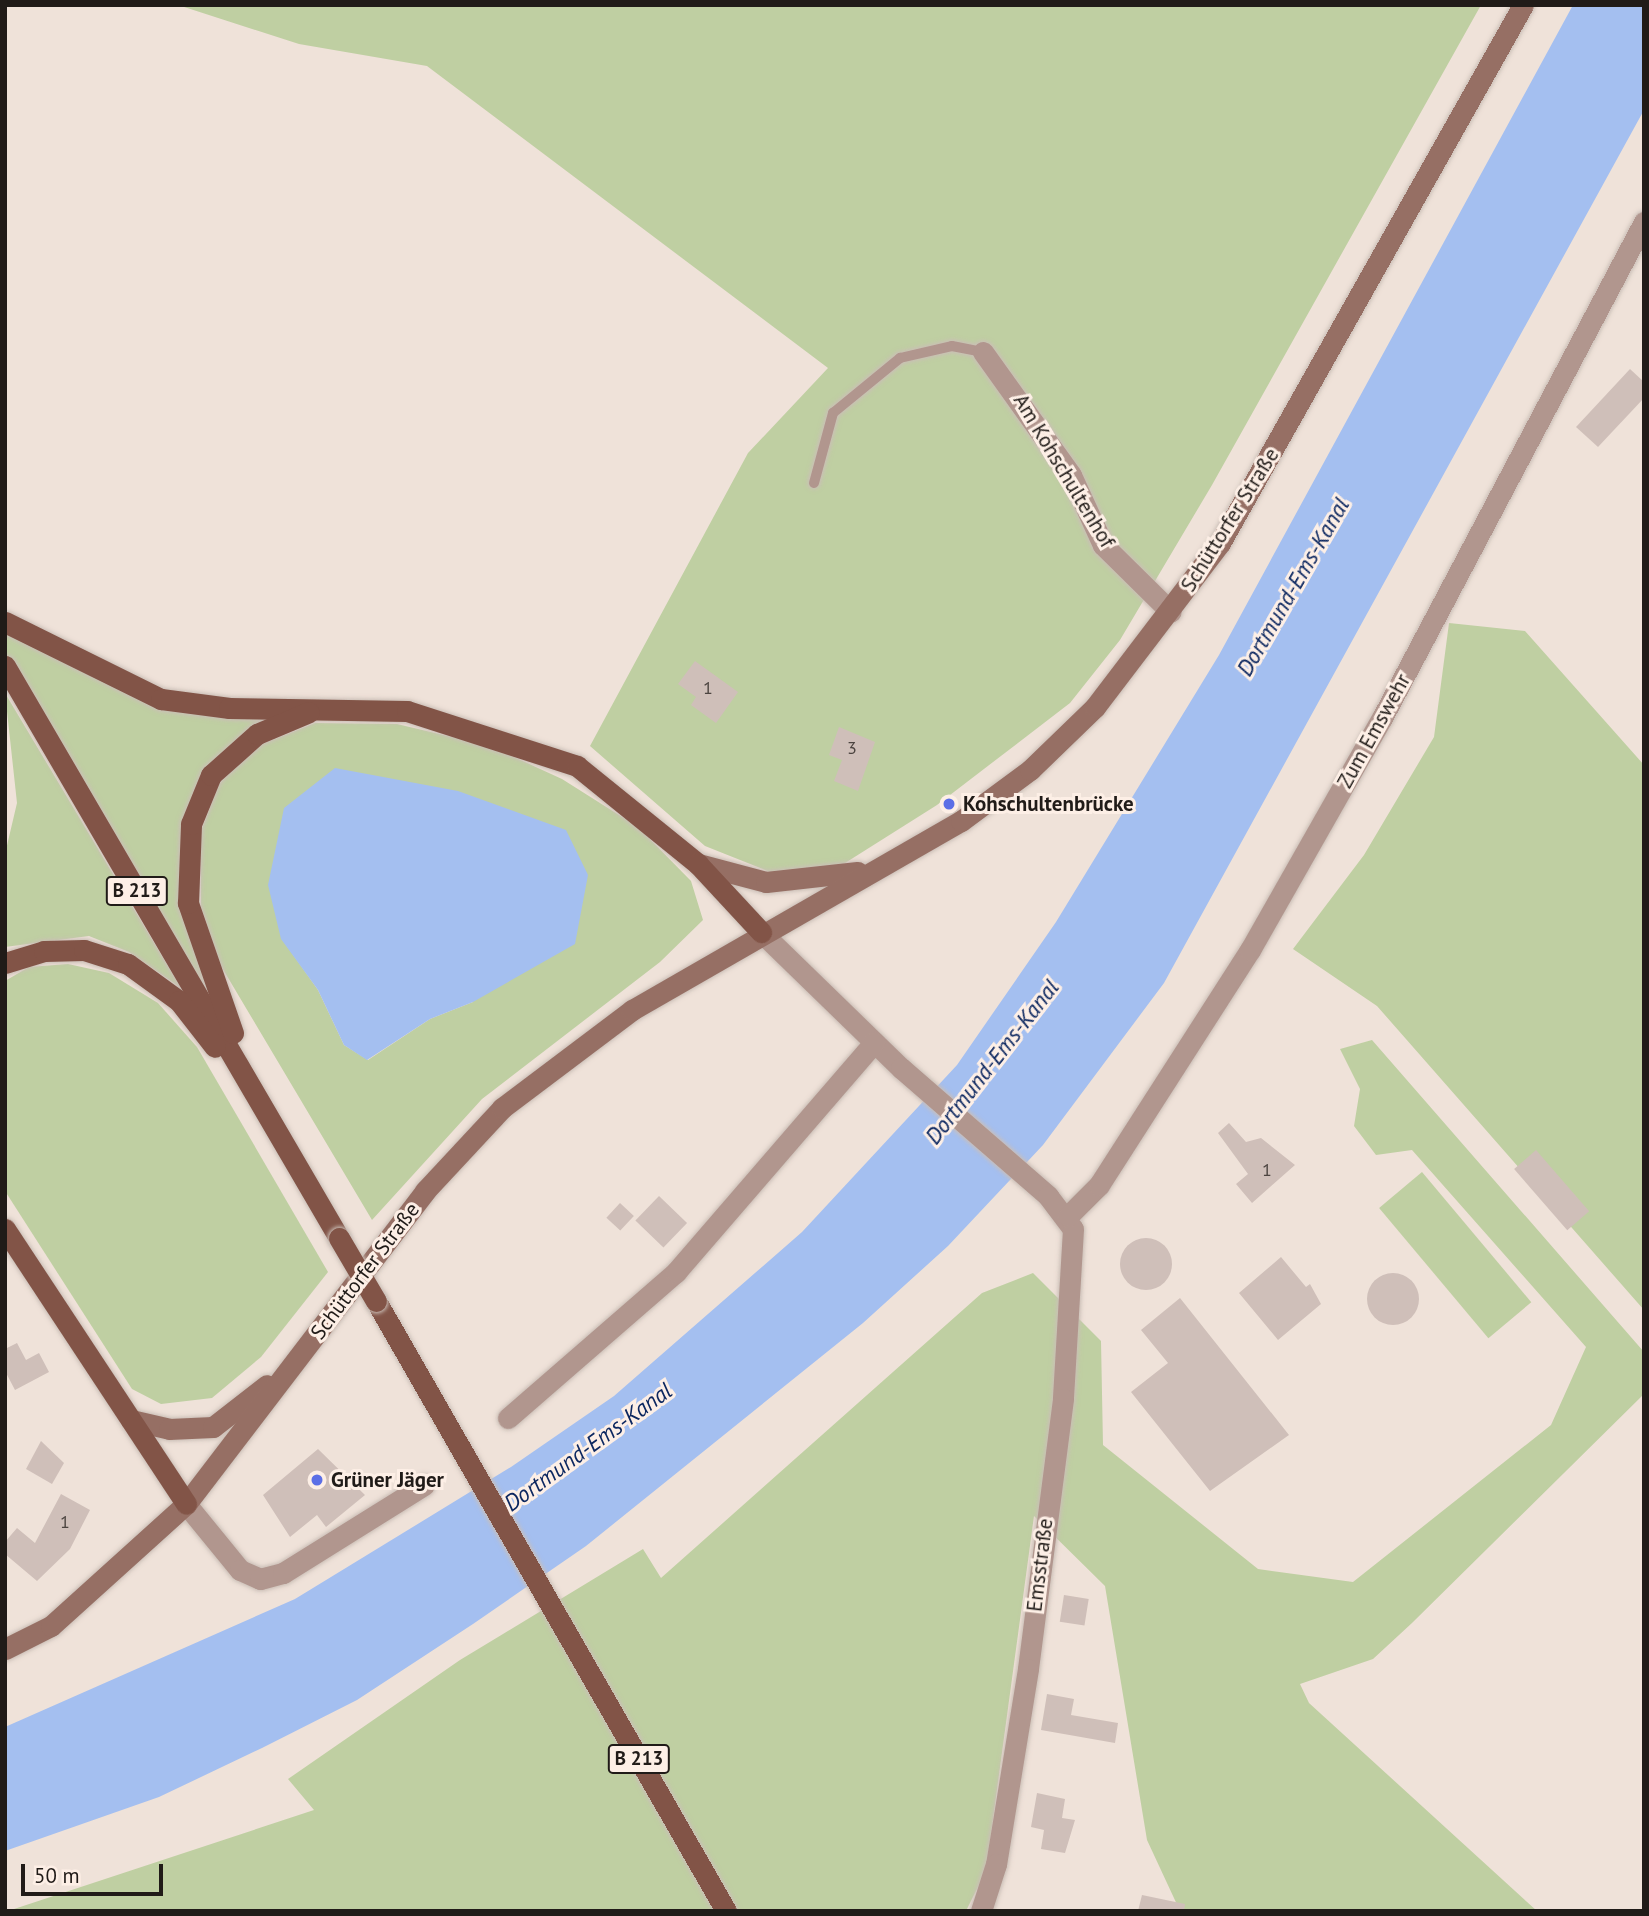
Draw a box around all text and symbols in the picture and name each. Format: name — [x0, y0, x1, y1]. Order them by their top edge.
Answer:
street label: Am Kohschultenhof — [1008, 390, 1120, 552]
street label: Schüttorfer Straße — [1176, 444, 1284, 596]
water label: Dortmund-Ems-Kanal — [1231, 493, 1355, 681]
street label: Zum Emswehr — [1332, 670, 1416, 792]
house number: 1 — [703, 677, 713, 699]
house number: 3 — [847, 737, 857, 759]
place label: Kohschultenbrücke — [963, 791, 1134, 817]
marker: Kohschultenbrücke — [941, 796, 957, 812]
road number: B 213 — [106, 876, 168, 906]
water label: Dortmund-Ems-Kanal — [919, 974, 1065, 1150]
house number: 1 — [1262, 1159, 1272, 1181]
street label: Schüttorfer Straße — [305, 1198, 425, 1344]
water label: Dortmund-Ems-Kanal — [499, 1377, 677, 1517]
place label: Grüner Jäger — [331, 1467, 444, 1493]
marker: Grüner Jäger — [309, 1472, 325, 1488]
house number: 1 — [60, 1511, 70, 1533]
street label: Emsstraße — [1022, 1517, 1058, 1613]
road number: B 213 — [608, 1744, 670, 1774]
scale bar — [24, 1850, 166, 1894]
text: 50 m — [34, 1862, 80, 1889]

